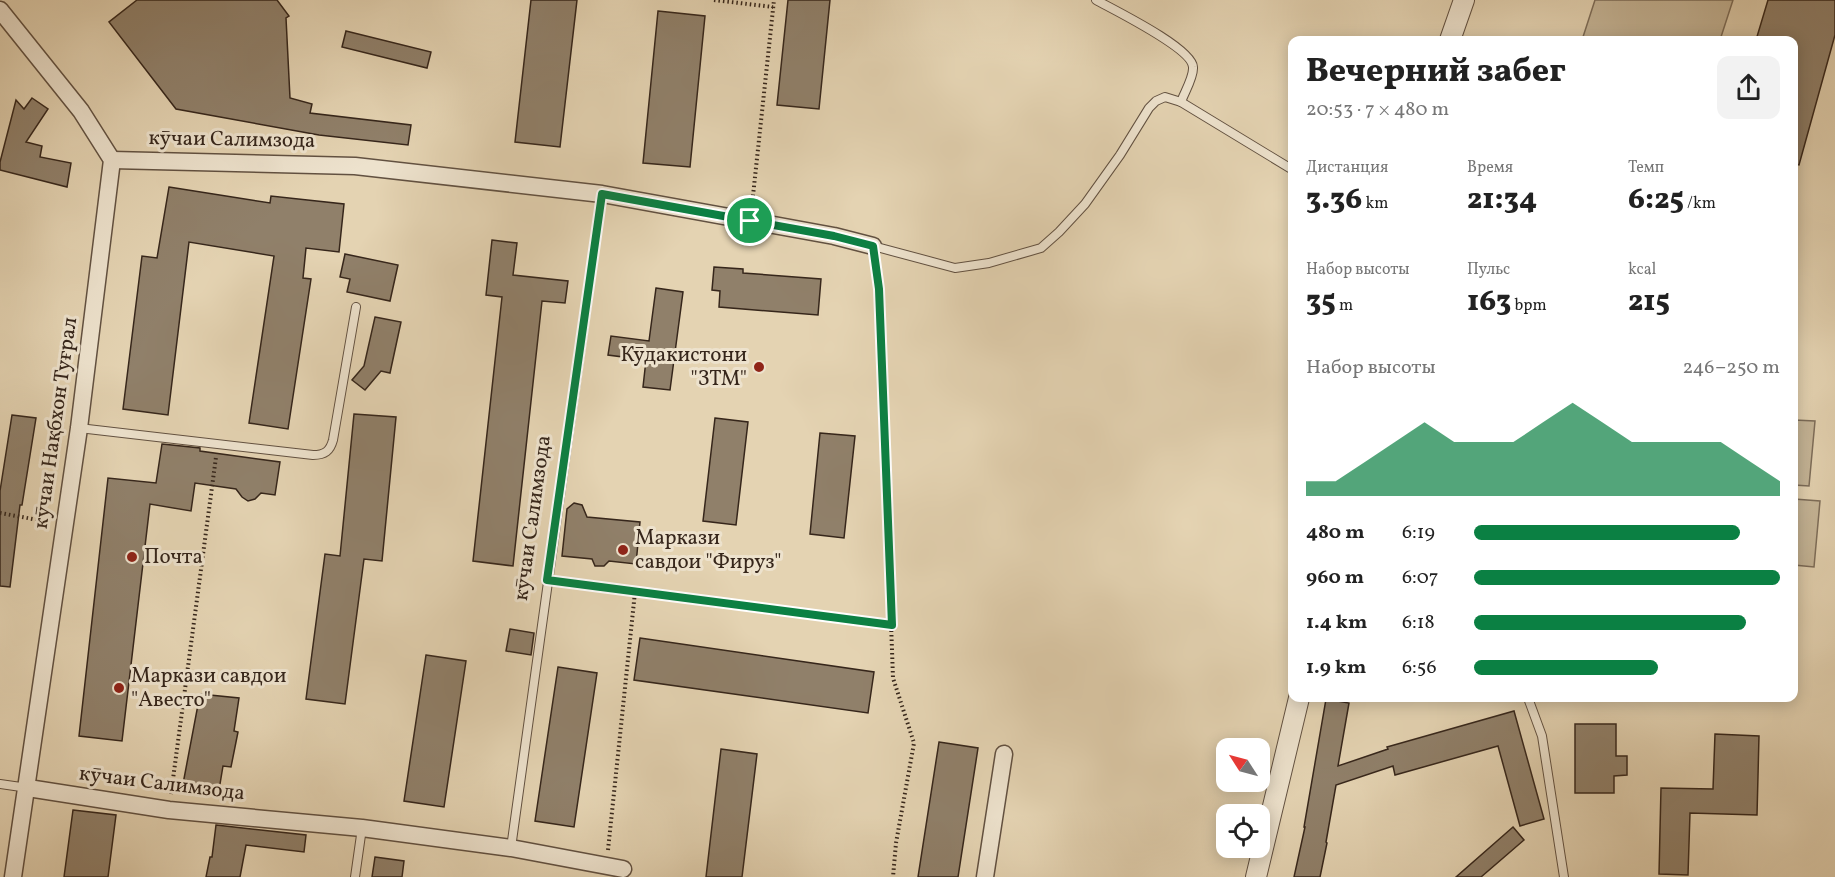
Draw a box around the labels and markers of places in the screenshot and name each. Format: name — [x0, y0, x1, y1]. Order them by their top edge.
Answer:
pin — [724, 195, 775, 246]
place label: Кӯдакистони "ЗТМ" — [620, 341, 747, 394]
marker: Кӯдакистони "ЗТМ" — [752, 360, 766, 374]
place label: Маркази савдои "Фируз" — [635, 524, 782, 577]
place label: Почта — [144, 543, 203, 572]
marker: Маркази савдои "Фируз" — [616, 543, 630, 557]
marker: Почта — [125, 550, 139, 564]
place label: Маркази савдои "Авесто" — [131, 662, 287, 715]
marker: Маркази савдои "Авесто" — [112, 681, 126, 695]

